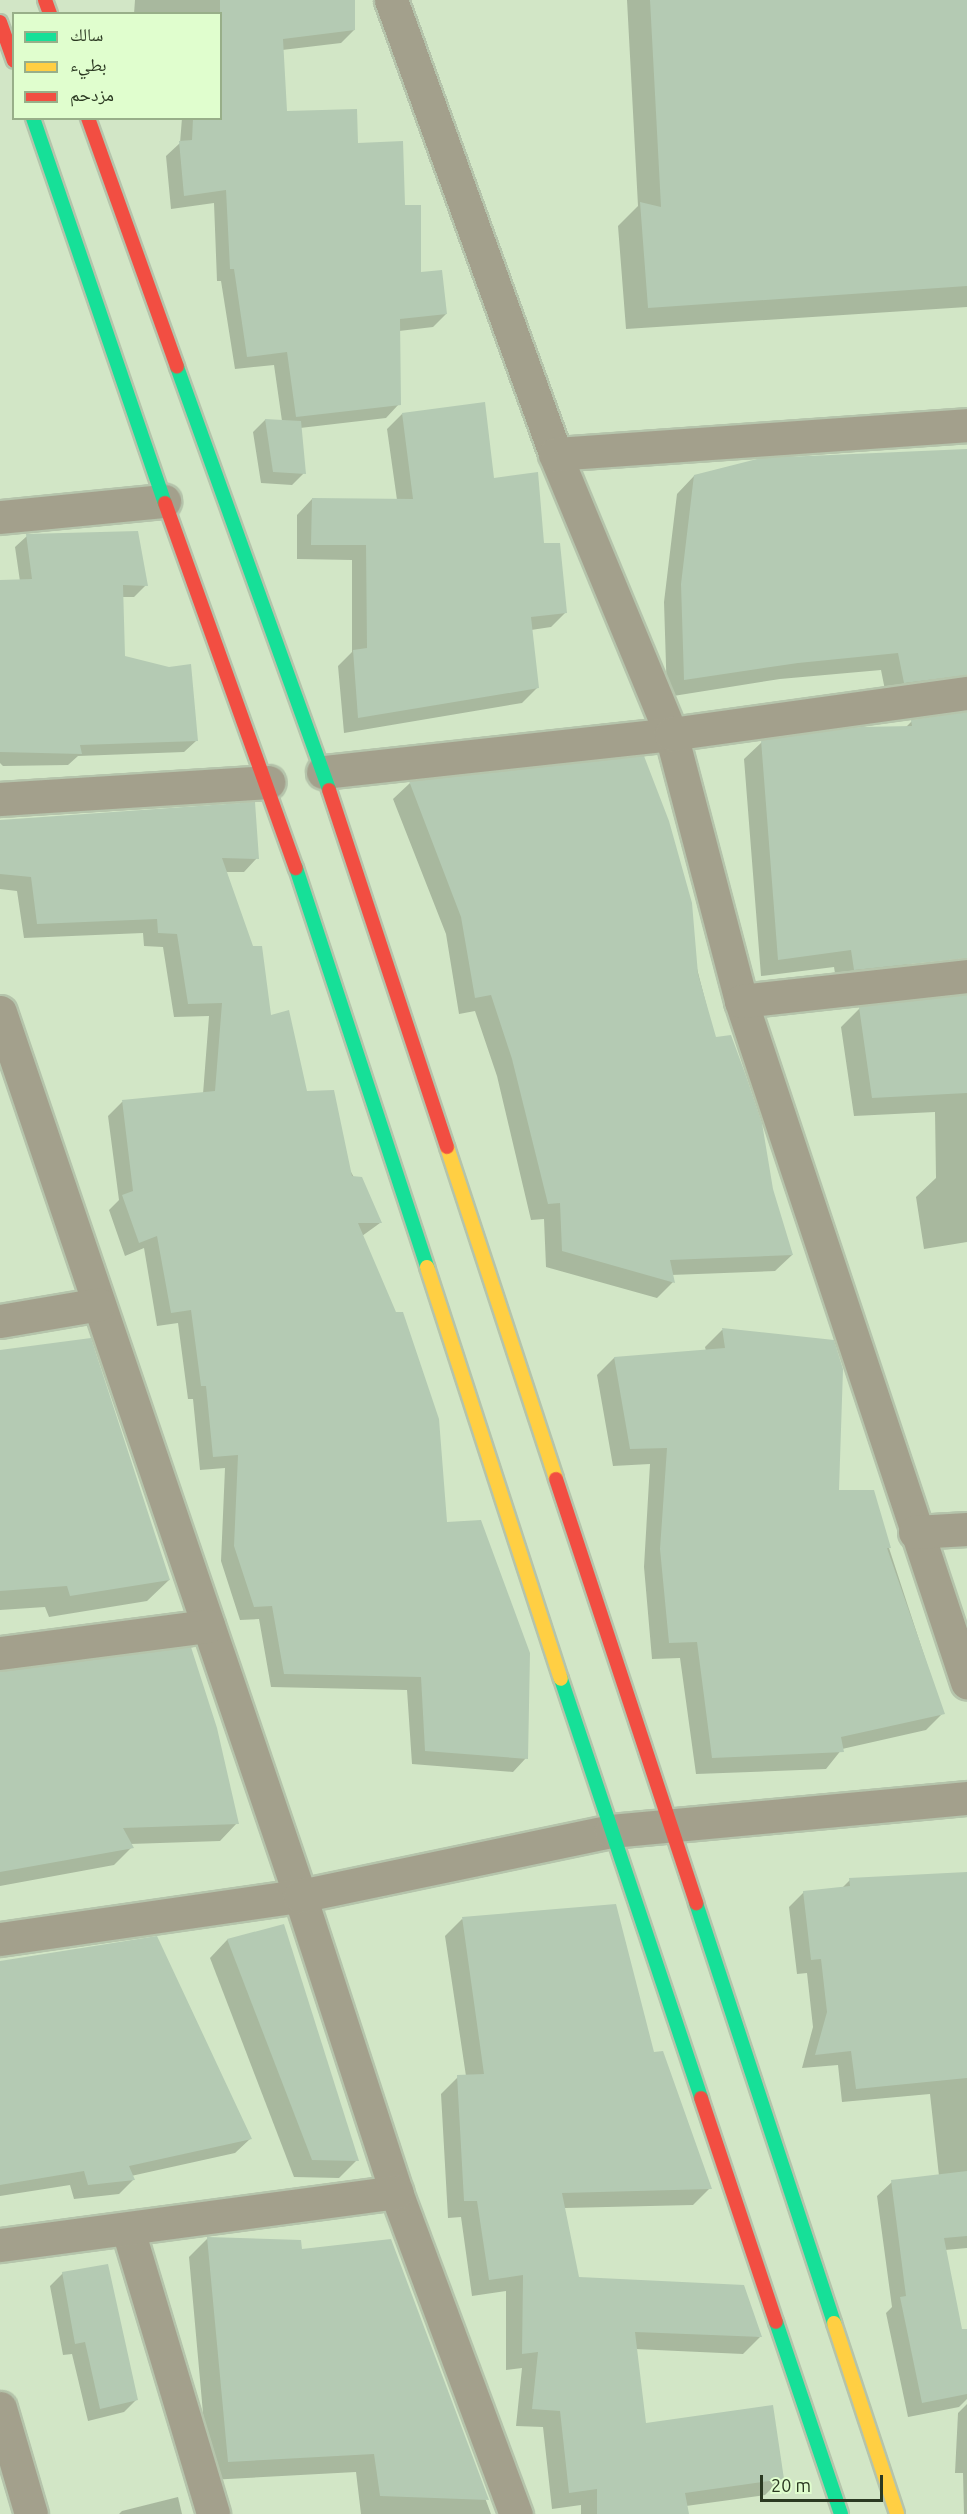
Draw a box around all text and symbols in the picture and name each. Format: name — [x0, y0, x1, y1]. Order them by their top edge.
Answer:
legend — [12, 12, 222, 120]
text: سالك — [70, 24, 103, 44]
text: بطيء — [70, 54, 107, 74]
text: مزدحم — [70, 84, 114, 104]
scale bar — [763, 2463, 886, 2501]
text: 20 m — [771, 2475, 811, 2495]

